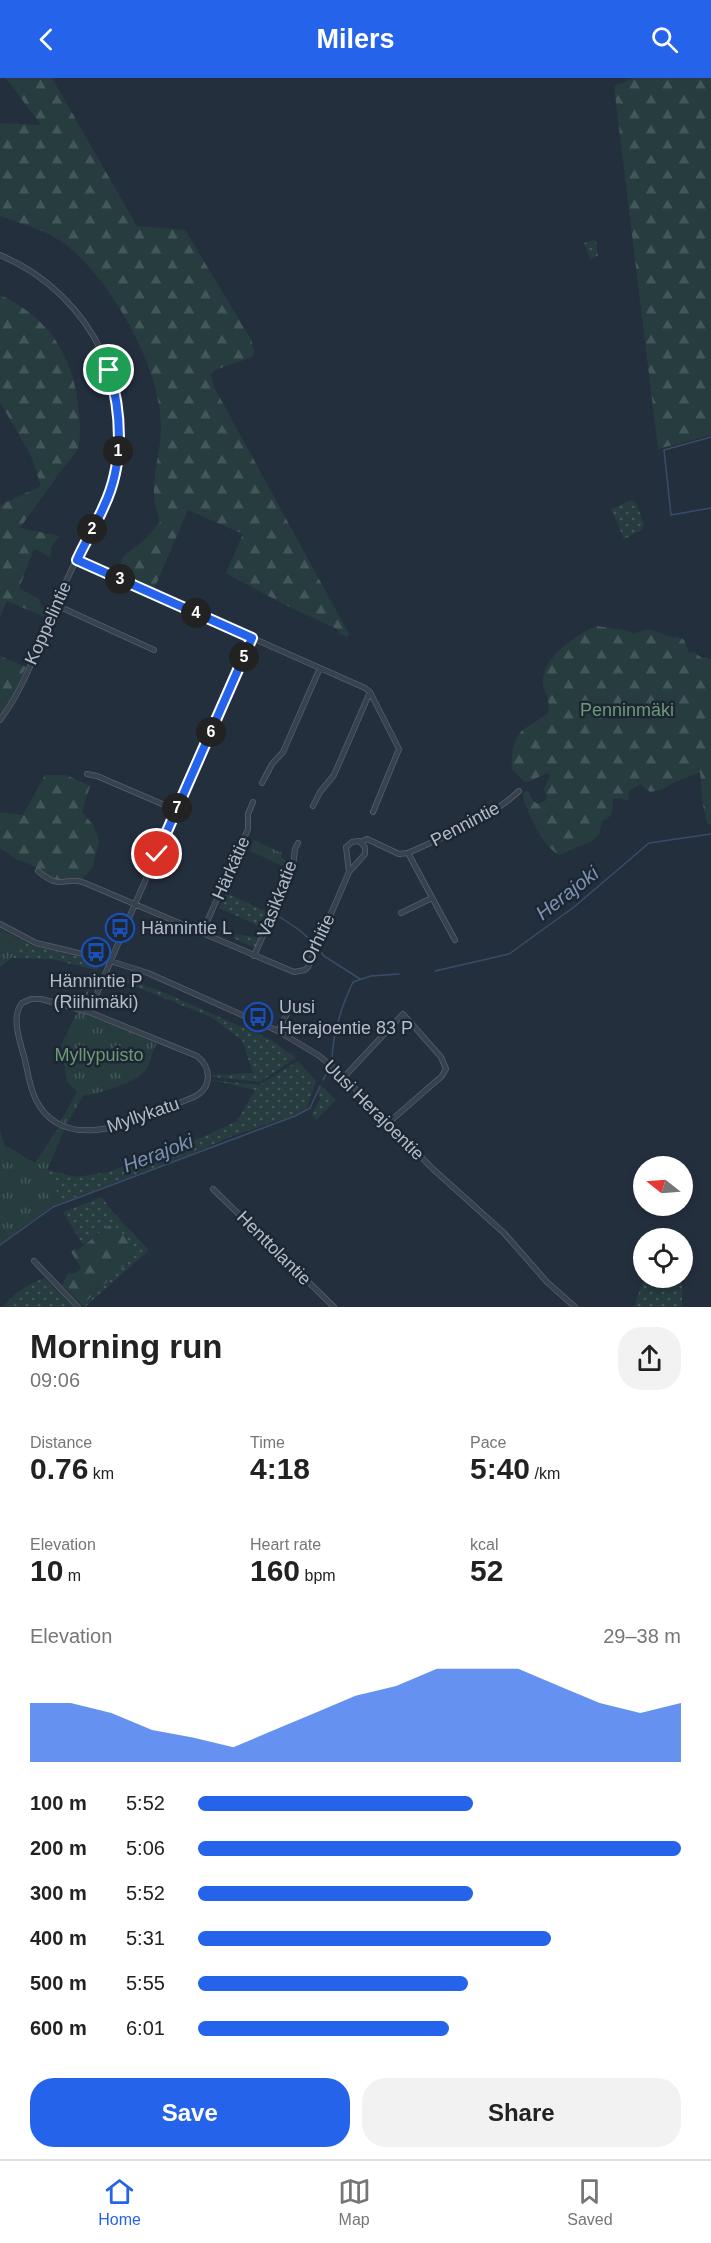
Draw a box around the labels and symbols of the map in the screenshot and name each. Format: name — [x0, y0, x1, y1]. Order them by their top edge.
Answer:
pin — [83, 344, 134, 395]
pin: 1 — [103, 436, 133, 466]
pin: 2 — [77, 514, 107, 544]
pin: 3 — [105, 564, 135, 594]
street label: Koppelintie — [21, 578, 75, 668]
pin: 4 — [181, 598, 211, 628]
pin: 5 — [229, 642, 259, 672]
park label: Penninmäki — [580, 700, 674, 720]
pin: 6 — [196, 717, 226, 747]
pin: 7 — [162, 793, 192, 823]
street label: Pennintie — [427, 798, 503, 850]
pin — [131, 828, 182, 879]
street label: Härkätie — [208, 833, 254, 903]
street label: Vasikkatie — [253, 858, 301, 940]
water label: Herajoki — [531, 861, 603, 924]
street label: Orhitie — [297, 911, 339, 967]
bus stop icon: Hännintie L — [104, 912, 136, 944]
place label: Hännintie L — [141, 918, 232, 938]
bus stop icon: Hännintie P (Riihimäki) — [80, 936, 112, 968]
place label: Hännintie P (Riihimäki) — [49, 971, 143, 1012]
place label: Uusi Herajoentie 83 P — [279, 997, 413, 1038]
bus stop icon: Uusi Herajoentie 83 P — [242, 1001, 274, 1033]
park label: Myllypuisto — [54, 1045, 144, 1065]
street label: Uusi Herajoentie — [320, 1056, 428, 1164]
street label: Myllykatu — [104, 1093, 182, 1137]
water label: Herajoki — [120, 1129, 197, 1176]
north arrow — [633, 1156, 693, 1216]
street label: Henttolantie — [233, 1207, 315, 1289]

